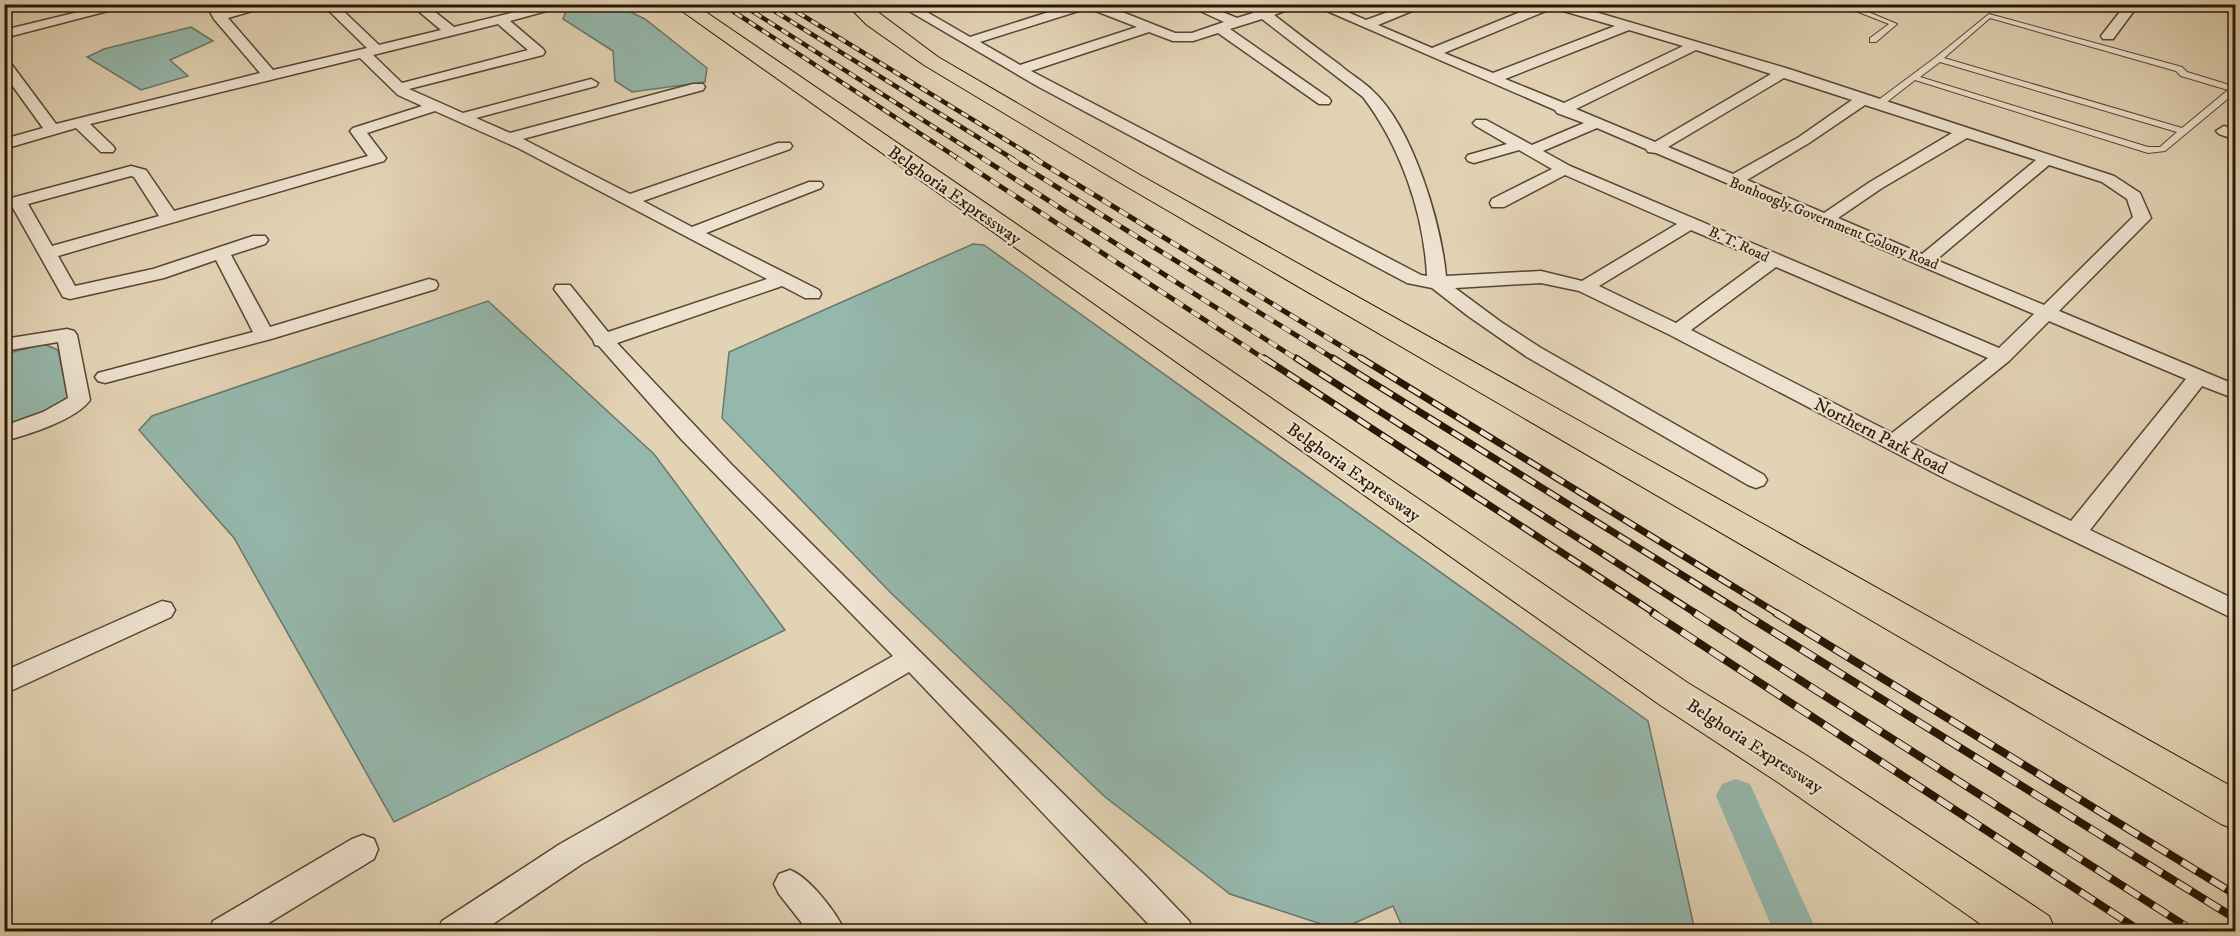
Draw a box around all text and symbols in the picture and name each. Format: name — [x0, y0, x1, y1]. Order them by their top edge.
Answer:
street label: Belghoria Expressway — [883, 141, 1026, 250]
street label: Bonhoogly Government Colony Road — [1726, 173, 1942, 274]
street label: B. T. Road — [1705, 222, 1773, 267]
street label: Northern Park Road — [1810, 394, 1951, 480]
street label: Belghoria Expressway — [1282, 418, 1425, 527]
street label: Belghoria Expressway — [1682, 695, 1827, 799]

